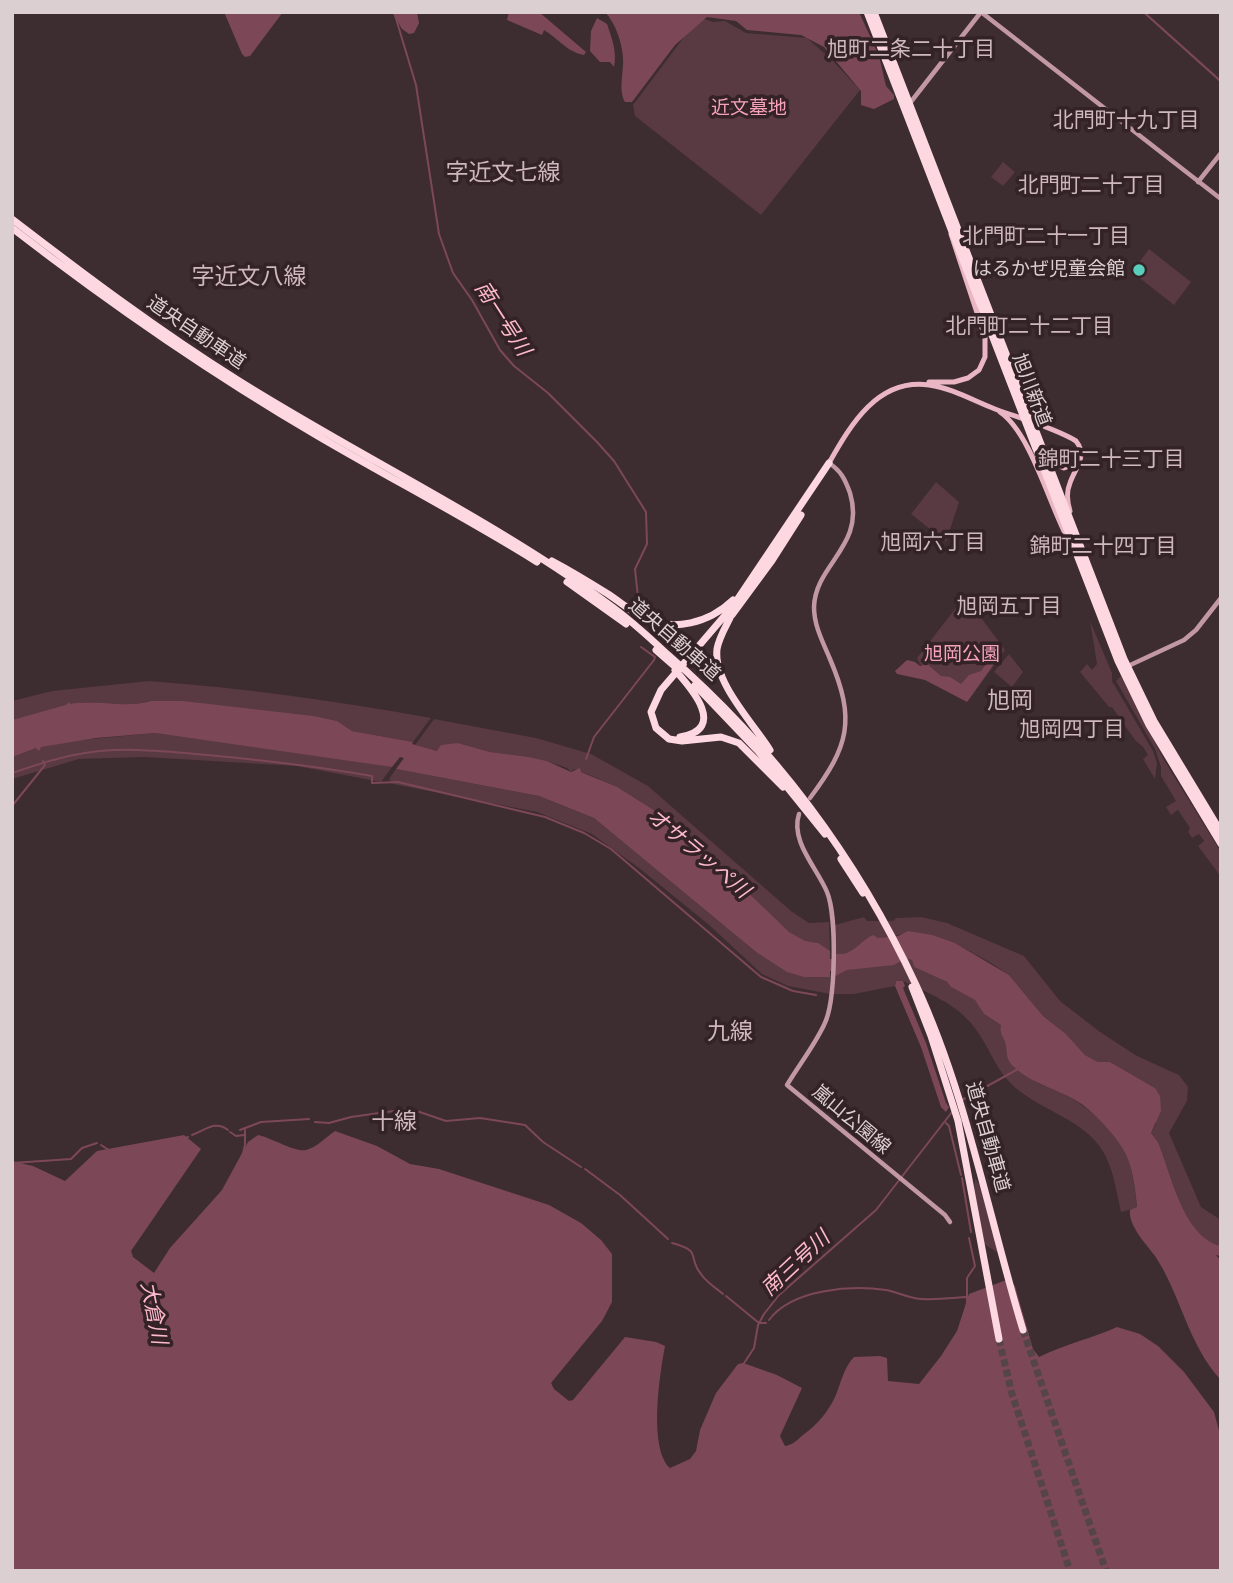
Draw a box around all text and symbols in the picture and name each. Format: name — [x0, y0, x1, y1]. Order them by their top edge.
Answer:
district label: 旭町二条二十丁目 — [827, 37, 995, 63]
park label: 近文墓地 — [711, 98, 787, 120]
district label: 北門町十九丁目 — [1053, 108, 1199, 134]
district label: 字近文七線 — [446, 160, 560, 188]
district label: 北門町二十丁目 — [1018, 173, 1164, 199]
district label: 北門町二十一丁目 — [962, 224, 1130, 250]
place label: はるかぜ児童会館 — [973, 259, 1125, 281]
marker: はるかぜ児童会館 — [1131, 262, 1147, 278]
district label: 字近文八線 — [192, 264, 306, 292]
water label: 南一号川 — [469, 277, 535, 361]
street label: 道央自動車道 — [142, 292, 250, 374]
district label: 北門町二十二丁目 — [945, 314, 1113, 340]
street label: 旭川新道 — [1007, 350, 1055, 430]
district label: 錦町二十三丁目 — [1038, 447, 1184, 473]
district label: 旭岡六丁目 — [881, 530, 985, 556]
district label: 錦町二十四丁目 — [1030, 534, 1176, 560]
street label: 道央自動車道 — [624, 594, 724, 686]
district label: 旭岡五丁目 — [957, 594, 1061, 620]
park label: 旭岡公園 — [924, 644, 1000, 666]
district label: 旭岡 — [987, 688, 1033, 716]
district label: 旭岡四丁目 — [1020, 717, 1124, 743]
water label: オサラッペ川 — [642, 804, 754, 904]
district label: 九線 — [707, 1019, 753, 1047]
street label: 道央自動車道 — [960, 1079, 1014, 1195]
street label: 嵐山公園線 — [807, 1081, 895, 1159]
district label: 十線 — [371, 1109, 417, 1137]
water label: 南三号川 — [757, 1226, 835, 1302]
water label: 大倉川 — [135, 1280, 171, 1346]

